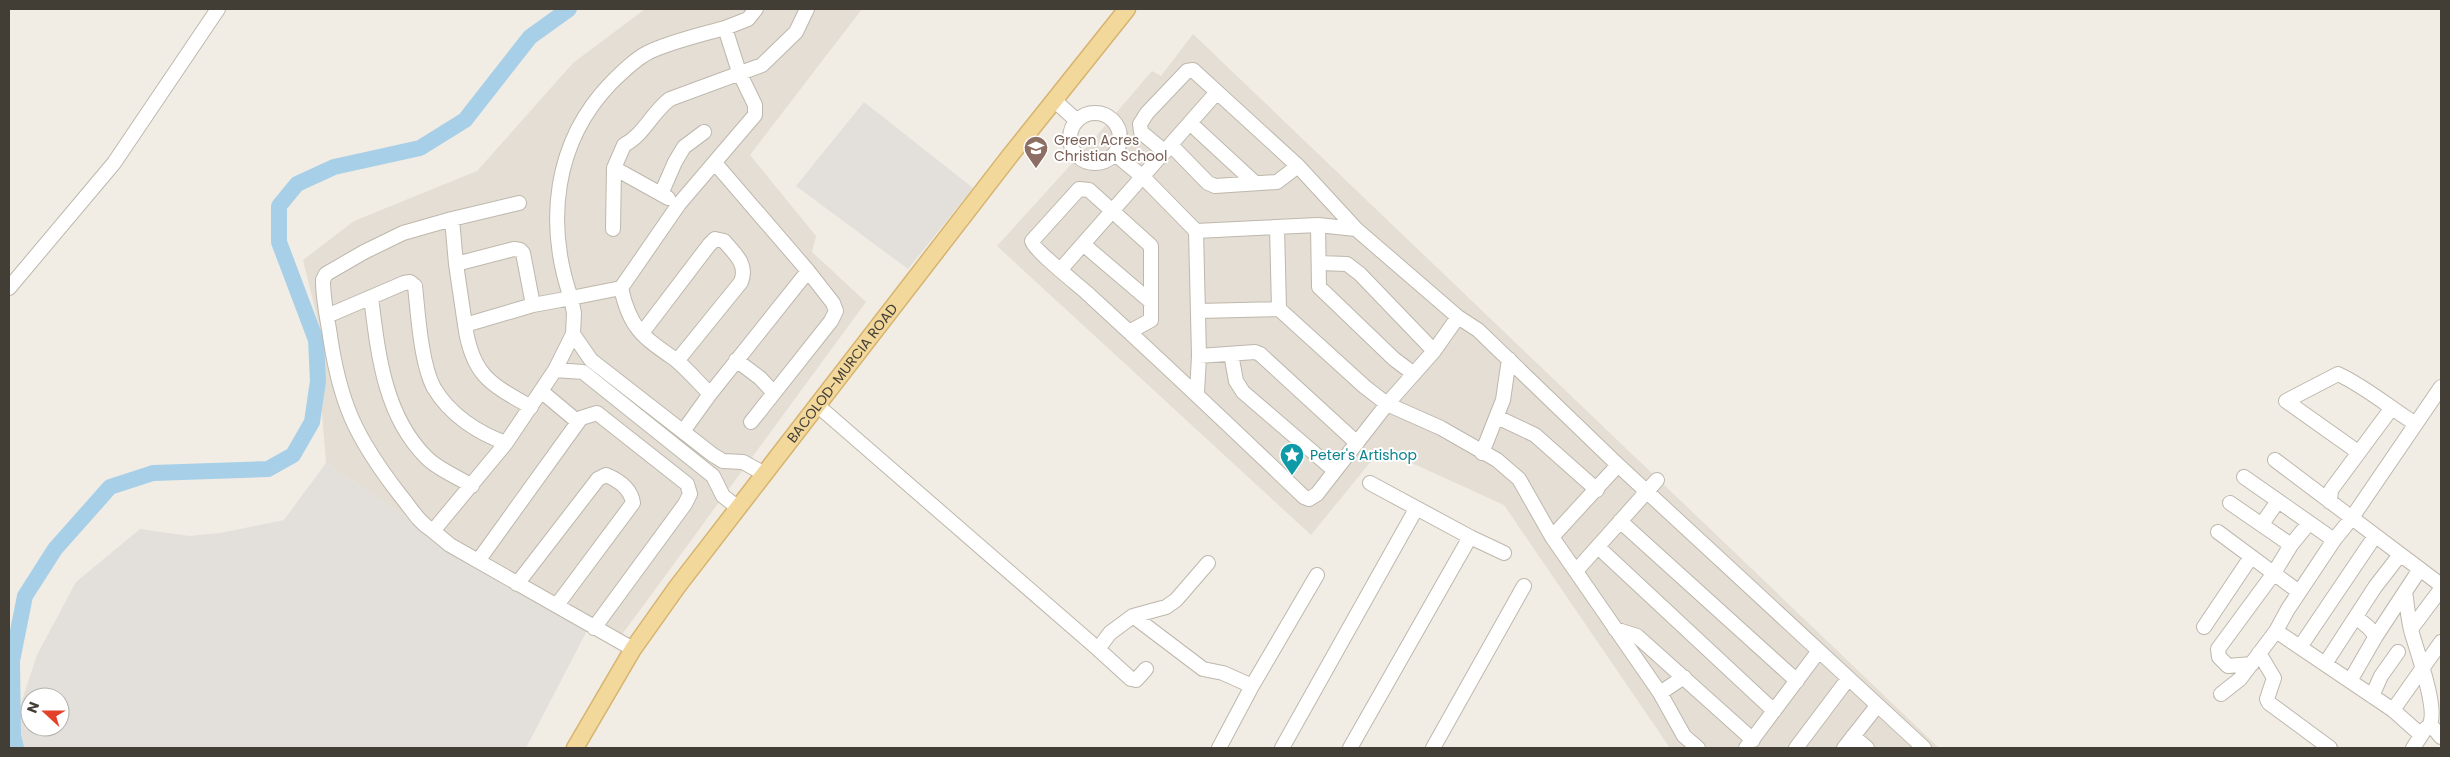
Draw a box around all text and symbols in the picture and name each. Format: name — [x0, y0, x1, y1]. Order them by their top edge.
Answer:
place label: Green Acres Christian School — [1054, 130, 1167, 166]
school or university icon: Green Acres Christian School — [1023, 135, 1049, 169]
street label: BACOLOD-MURCIA ROAD — [782, 299, 902, 447]
place icon: Peter's Artishop — [1279, 442, 1305, 476]
place label: Peter's Artishop — [1310, 445, 1417, 465]
north arrow — [20, 687, 70, 737]
text: N — [22, 699, 44, 716]

